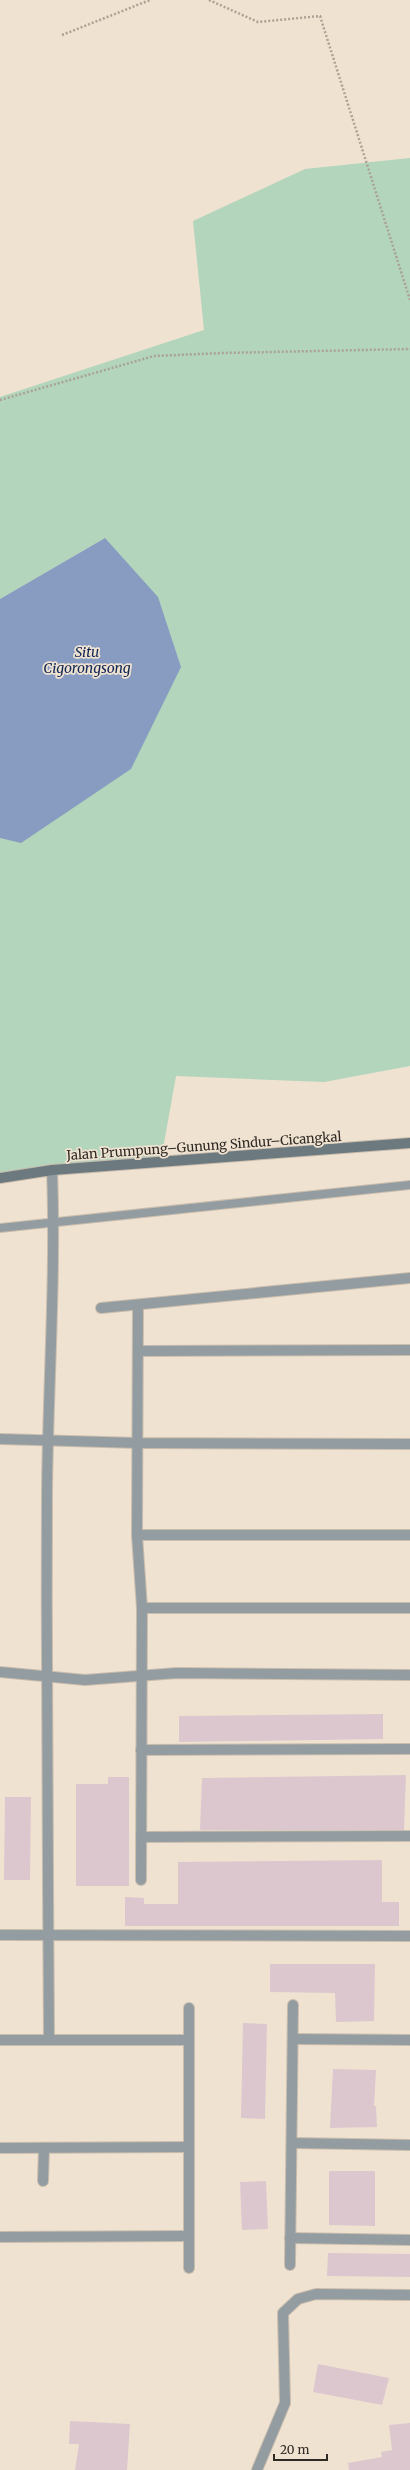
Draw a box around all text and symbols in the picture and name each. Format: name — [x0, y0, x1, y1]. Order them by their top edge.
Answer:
water label: Situ Cigorongsong — [43, 643, 131, 677]
street label: Jalan Prumpung–Gunung Sindur–Cicangkal — [65, 1128, 342, 1164]
scale bar — [274, 2436, 327, 2462]
text: 20 m — [280, 2442, 309, 2457]

